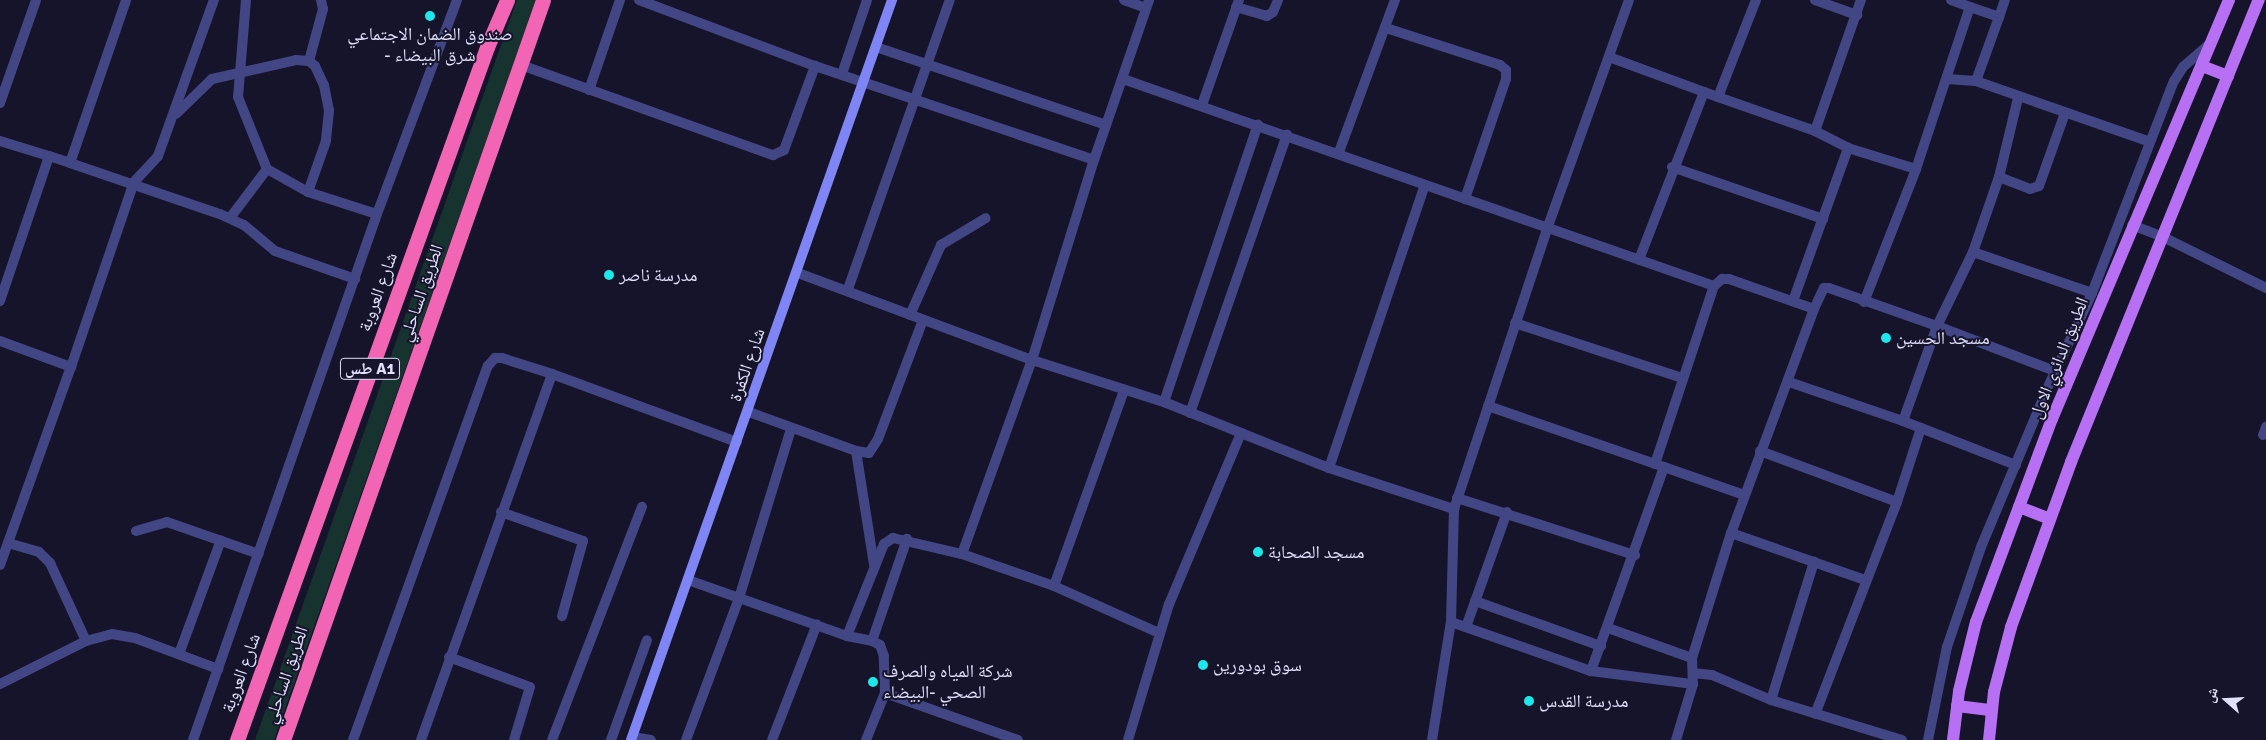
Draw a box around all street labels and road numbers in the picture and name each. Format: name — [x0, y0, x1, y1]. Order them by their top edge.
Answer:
street label: الطريق الساحلي — [394, 242, 448, 344]
street label: شارع العروبة — [354, 250, 402, 334]
street label: الطريق الدائري الاول — [2025, 294, 2093, 422]
street label: شارع الكفرة — [724, 325, 770, 405]
road number: طس A1 — [339, 356, 401, 382]
street label: الطريق الساحلي — [259, 624, 313, 726]
street label: شارع العروبة — [217, 631, 265, 715]

